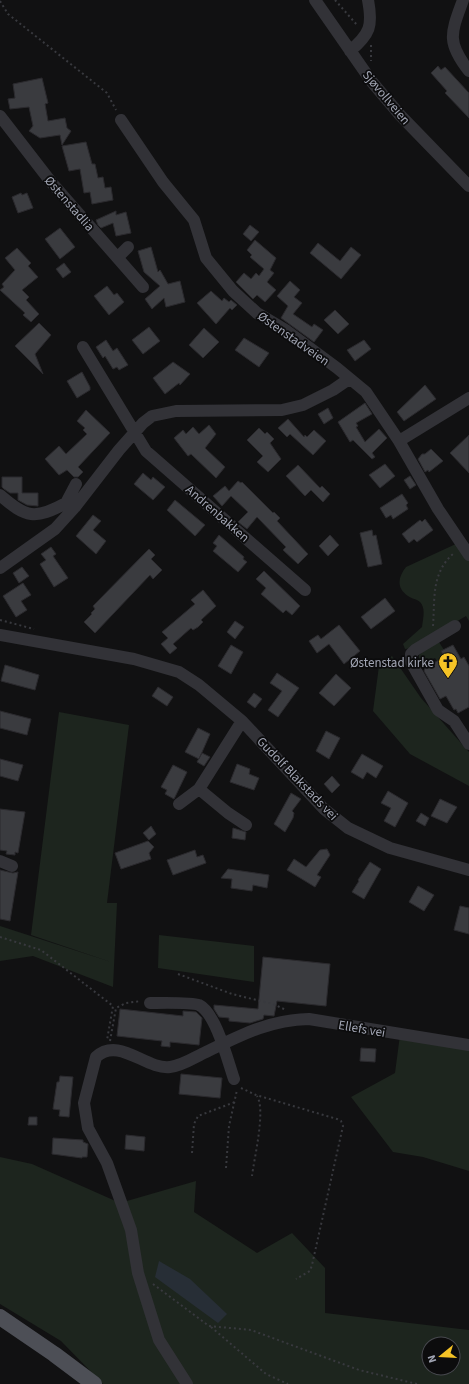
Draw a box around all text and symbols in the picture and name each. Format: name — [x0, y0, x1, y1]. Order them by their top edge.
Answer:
street label: Sjøvollveien — [358, 67, 414, 129]
street label: Østenstadlia — [40, 172, 98, 235]
street label: Østenstadveien — [254, 307, 333, 370]
street label: Andrenbakken — [182, 481, 253, 546]
church icon: Østenstad kirke — [437, 651, 459, 679]
place label: Østenstad kirke — [350, 654, 434, 672]
street label: Gudolf Blakstads vei — [253, 733, 342, 824]
street label: Ellefs vei — [337, 1016, 387, 1042]
north arrow — [421, 1336, 461, 1376]
text: N — [424, 1353, 440, 1365]

